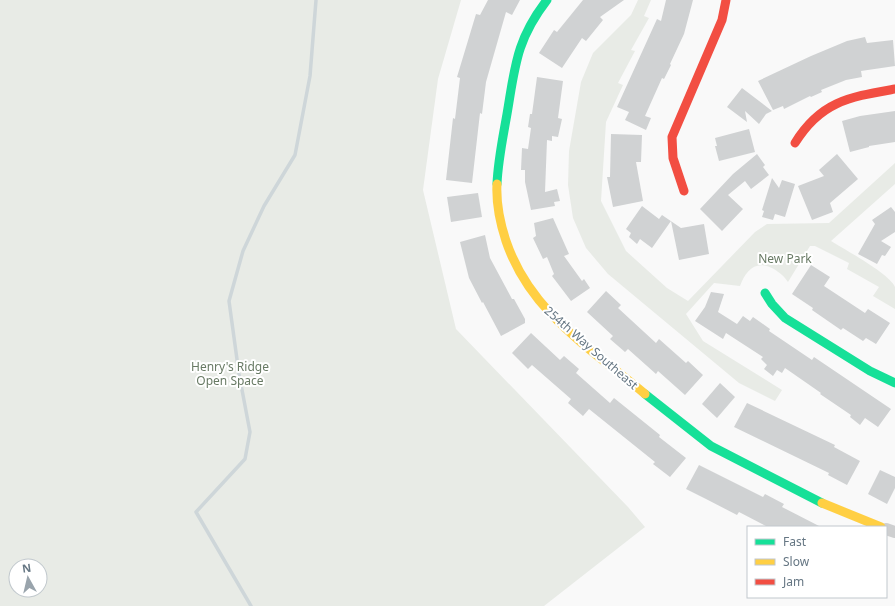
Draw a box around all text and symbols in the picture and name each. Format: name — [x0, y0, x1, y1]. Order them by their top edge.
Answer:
park label: New Park — [758, 250, 812, 267]
street label: 254th Way Southeast — [541, 302, 642, 393]
park label: Henry's Ridge Open Space — [191, 358, 269, 389]
legend — [747, 526, 887, 598]
text: Fast — [783, 533, 807, 550]
text: Slow — [783, 553, 810, 570]
north arrow — [8, 558, 48, 598]
text: N — [21, 560, 32, 576]
text: Jam — [782, 573, 804, 590]

